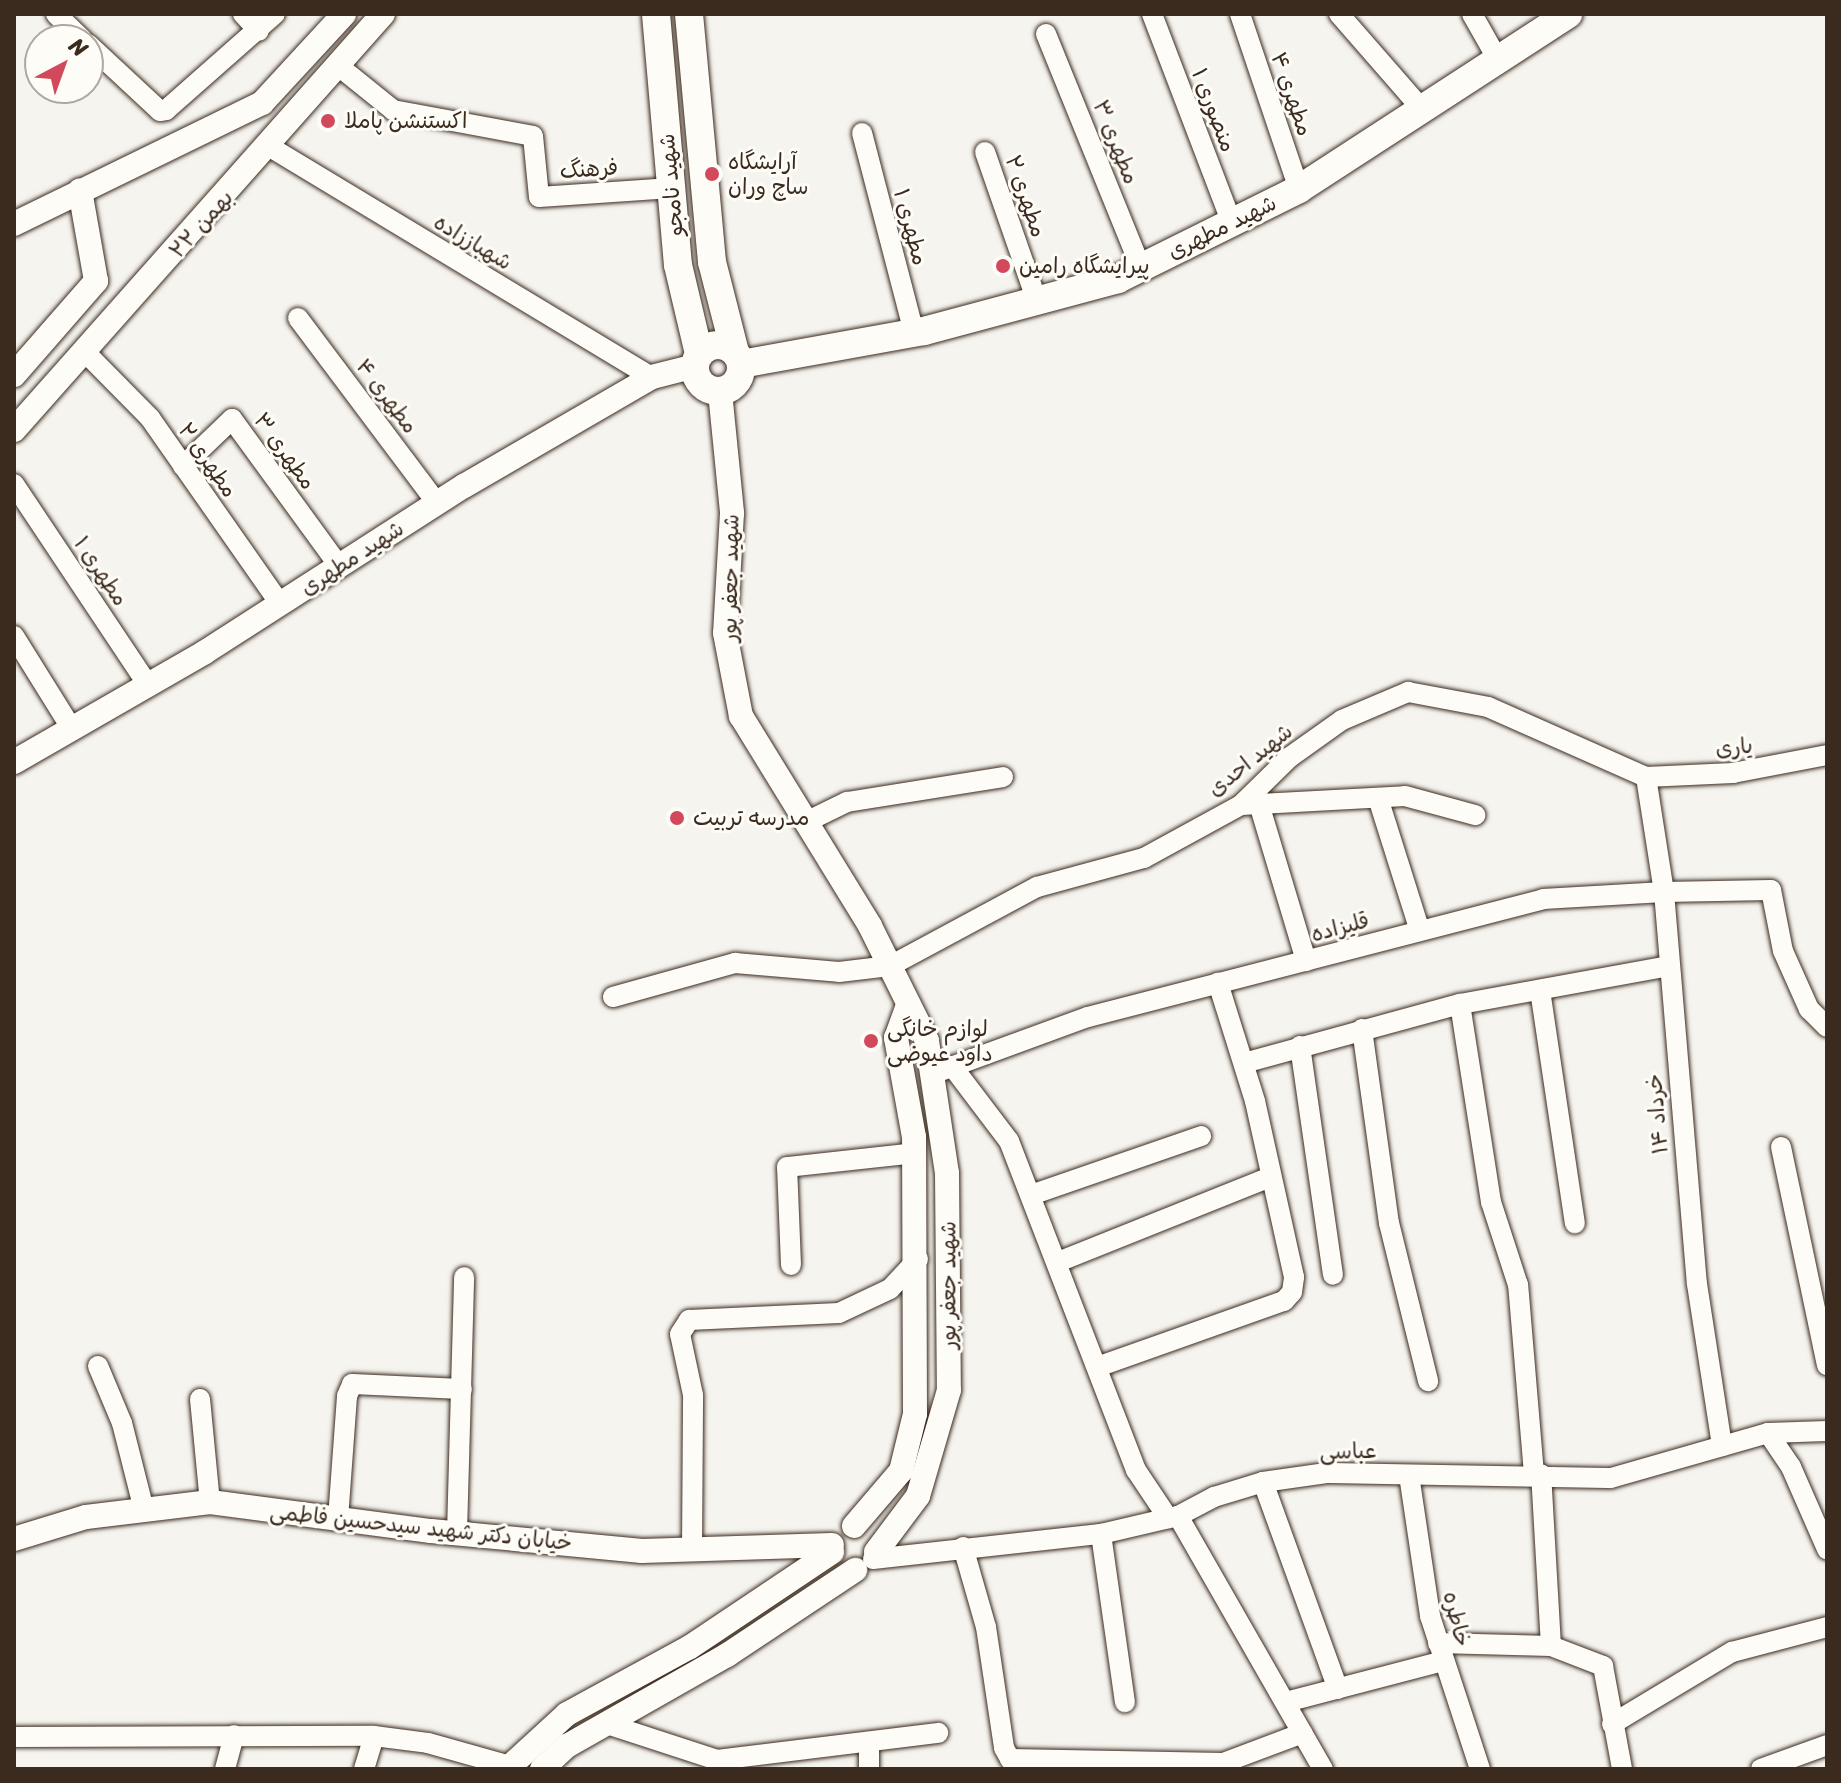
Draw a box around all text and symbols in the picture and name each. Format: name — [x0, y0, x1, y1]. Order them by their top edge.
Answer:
north arrow — [24, 24, 104, 104]
text: N — [60, 27, 97, 67]
street label: مطهری ۴ — [1265, 49, 1319, 139]
street label: منصوری ۱ — [1186, 64, 1242, 156]
street label: مطهری ۳ — [1087, 96, 1145, 188]
place label: اکستنشن پاملا — [344, 108, 467, 134]
marker: اکستنشن پاملا — [319, 112, 337, 130]
street label: شهید نامجو — [653, 133, 689, 237]
place label: آرایشگاه ساچ وران — [728, 148, 808, 200]
street label: مطهری ۲ — [1000, 151, 1052, 241]
street label: فرهنگ — [559, 154, 619, 184]
marker: آرایشگاه ساچ وران — [703, 165, 721, 183]
street label: ۲۲ بهمن — [163, 184, 239, 264]
street label: مطهری ۱ — [888, 186, 934, 268]
street label: شهید مطهری — [1163, 189, 1281, 265]
street label: شهباززاده — [429, 208, 517, 276]
place label: پیرایشگاه ‌رامین — [1019, 253, 1150, 279]
marker: پیرایشگاه ‌رامین — [994, 257, 1012, 275]
street label: مطهری ۴ — [350, 353, 424, 439]
street label: مطهری ۳ — [248, 408, 322, 494]
street label: مطهری ۲ — [173, 418, 243, 502]
street label: شهید جعفر پور — [716, 514, 744, 642]
street label: شهید مطهری — [295, 515, 409, 601]
street label: مطهری ۱ — [68, 531, 134, 611]
street label: شهید احدی — [1202, 718, 1298, 802]
street label: یاری — [1714, 732, 1754, 762]
place label: مدرسه تربیت — [693, 805, 809, 831]
marker: مدرسه تربیت — [668, 809, 686, 827]
street label: قلیزاده — [1308, 907, 1372, 947]
place label: لوازم خانگی داود عیوضی — [887, 1015, 993, 1066]
marker: لوازم خانگی داود عیوضی — [862, 1032, 880, 1050]
street label: ۱۴ خرداد — [1640, 1073, 1674, 1155]
street label: شهید جعفر پور — [935, 1221, 961, 1349]
street label: عباسی — [1319, 1437, 1377, 1465]
street label: خیابان دکتر شهید سیدحسین فاطمی — [269, 1498, 573, 1556]
street label: خاطره — [1437, 1589, 1477, 1649]

